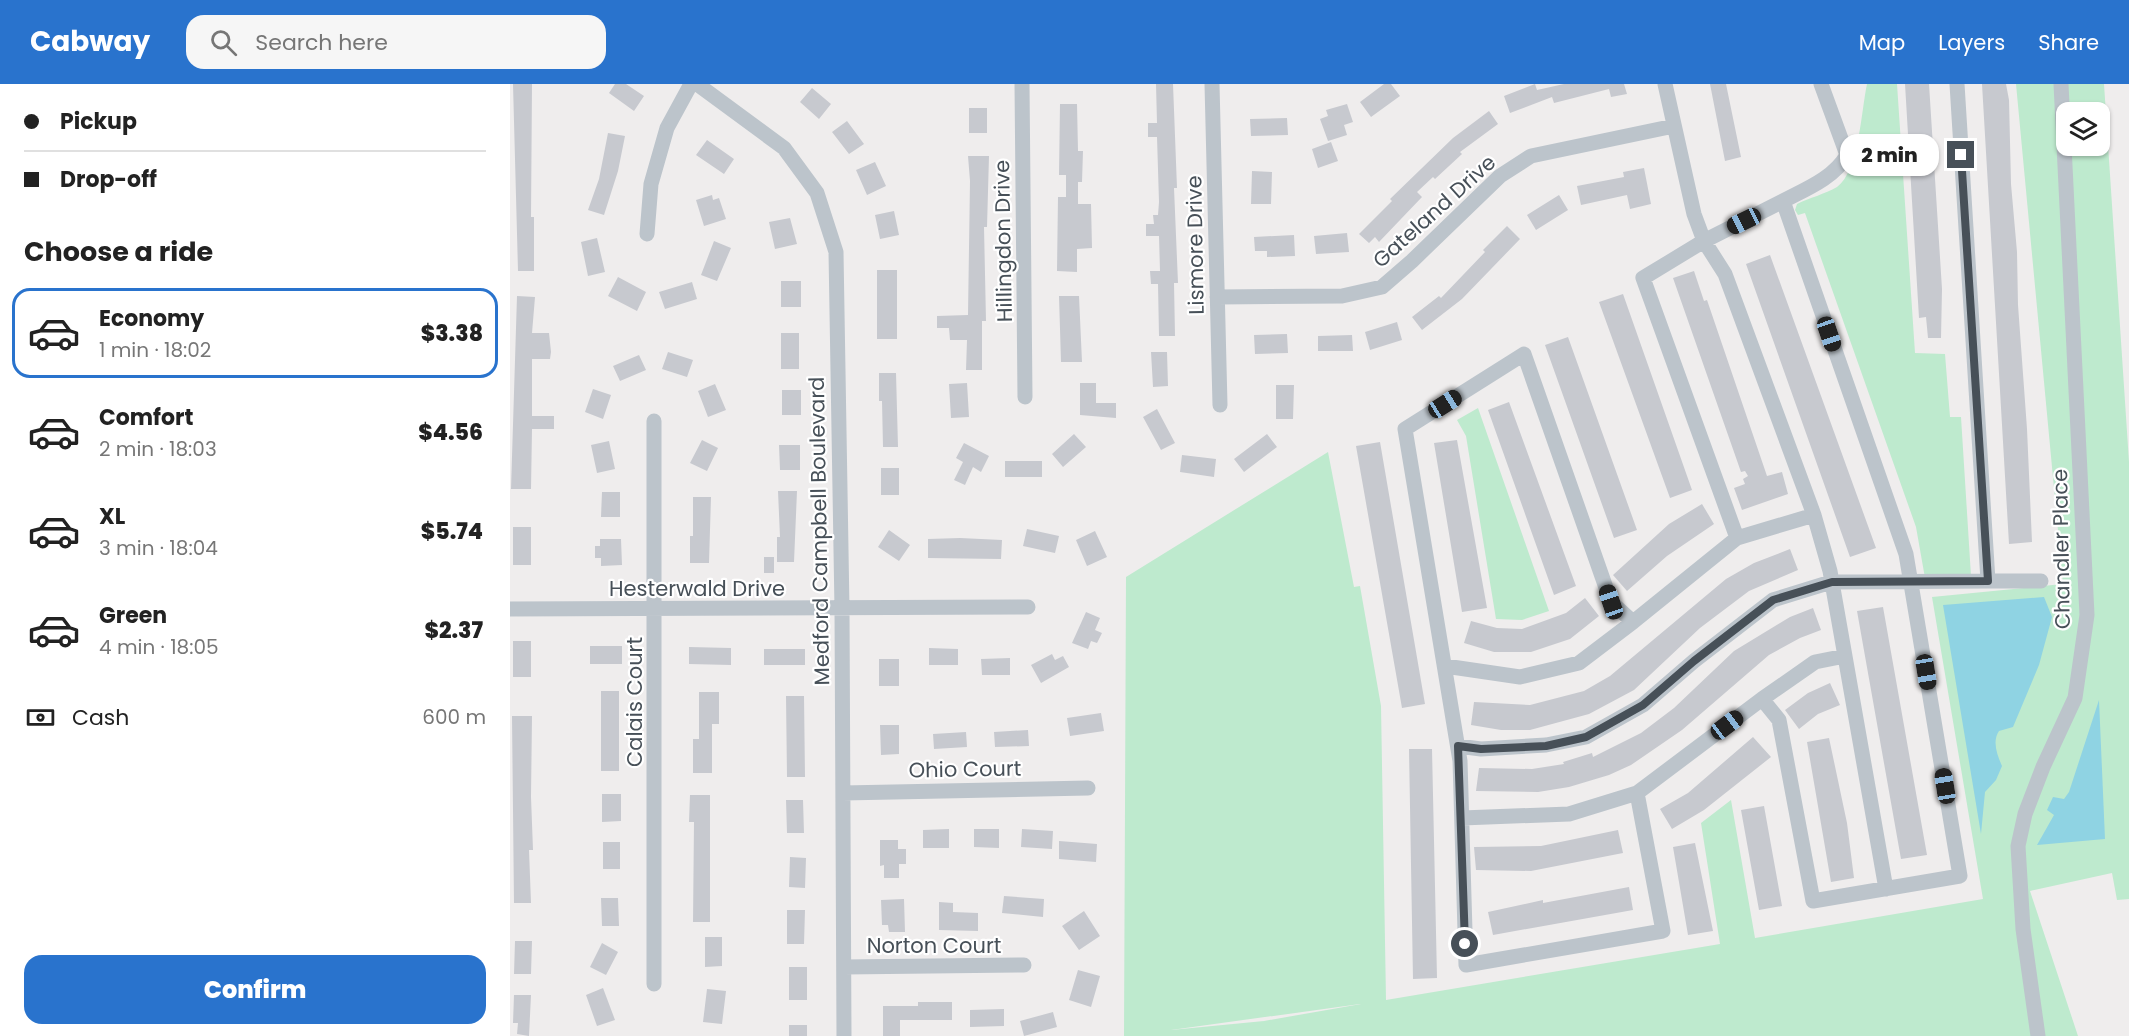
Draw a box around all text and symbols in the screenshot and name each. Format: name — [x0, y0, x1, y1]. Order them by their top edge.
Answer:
search box — [186, 15, 606, 69]
text: Cabway — [30, 22, 150, 61]
icon: search — [207, 26, 240, 59]
text: Search here — [255, 27, 388, 58]
text: Map — [1859, 28, 1905, 57]
text: Layers — [1938, 28, 2005, 57]
text: Share — [2038, 28, 2099, 57]
map controls — [2056, 102, 2110, 156]
button: layers — [2056, 102, 2110, 156]
text: Pickup — [60, 106, 137, 137]
callout: 2 min — [1841, 134, 1940, 176]
text: 2 min — [1861, 141, 1918, 169]
route end — [1947, 141, 1974, 168]
street label: Gateland Drive — [1366, 148, 1502, 274]
street label: Hillingdon Drive — [987, 160, 1019, 322]
text: Drop-off — [60, 164, 157, 195]
street label: Lismore Drive — [1179, 175, 1211, 315]
car — [1724, 205, 1764, 237]
text: Choose a ride — [24, 233, 213, 270]
text: Economy — [99, 303, 204, 334]
icon: car — [27, 306, 81, 360]
car — [1815, 314, 1843, 354]
text: $3.38 — [421, 318, 483, 349]
text: 1 min · 18:02 — [99, 336, 211, 364]
street label: Medford Campbell Boulevard — [802, 376, 836, 686]
car — [1425, 387, 1465, 421]
text: Comfort — [99, 402, 193, 433]
icon: car — [27, 405, 81, 459]
text: $4.56 — [418, 417, 483, 448]
text: 2 min · 18:03 — [99, 435, 217, 463]
street label: Chandler Place — [2045, 469, 2077, 629]
text: XL — [99, 501, 125, 532]
icon: car — [27, 504, 81, 558]
text: $5.74 — [421, 516, 483, 547]
text: 3 min · 18:04 — [99, 534, 218, 562]
street label: Hesterwald Drive — [609, 574, 785, 603]
car — [1597, 582, 1625, 622]
text: Green — [99, 600, 167, 631]
icon: car — [27, 603, 81, 657]
text: $2.37 — [424, 615, 483, 646]
text: 4 min · 18:05 — [99, 633, 219, 661]
street label: Calais Court — [620, 637, 649, 767]
car — [1914, 653, 1938, 691]
icon: cash — [24, 701, 57, 734]
text: Cash — [72, 702, 129, 733]
text: 600 m — [422, 703, 486, 731]
car — [1707, 707, 1747, 743]
street label: Ohio Court — [908, 754, 1022, 784]
car — [1933, 767, 1957, 805]
route start — [1451, 930, 1478, 957]
street label: Norton Court — [867, 931, 1001, 960]
button: Confirm — [24, 955, 486, 1024]

